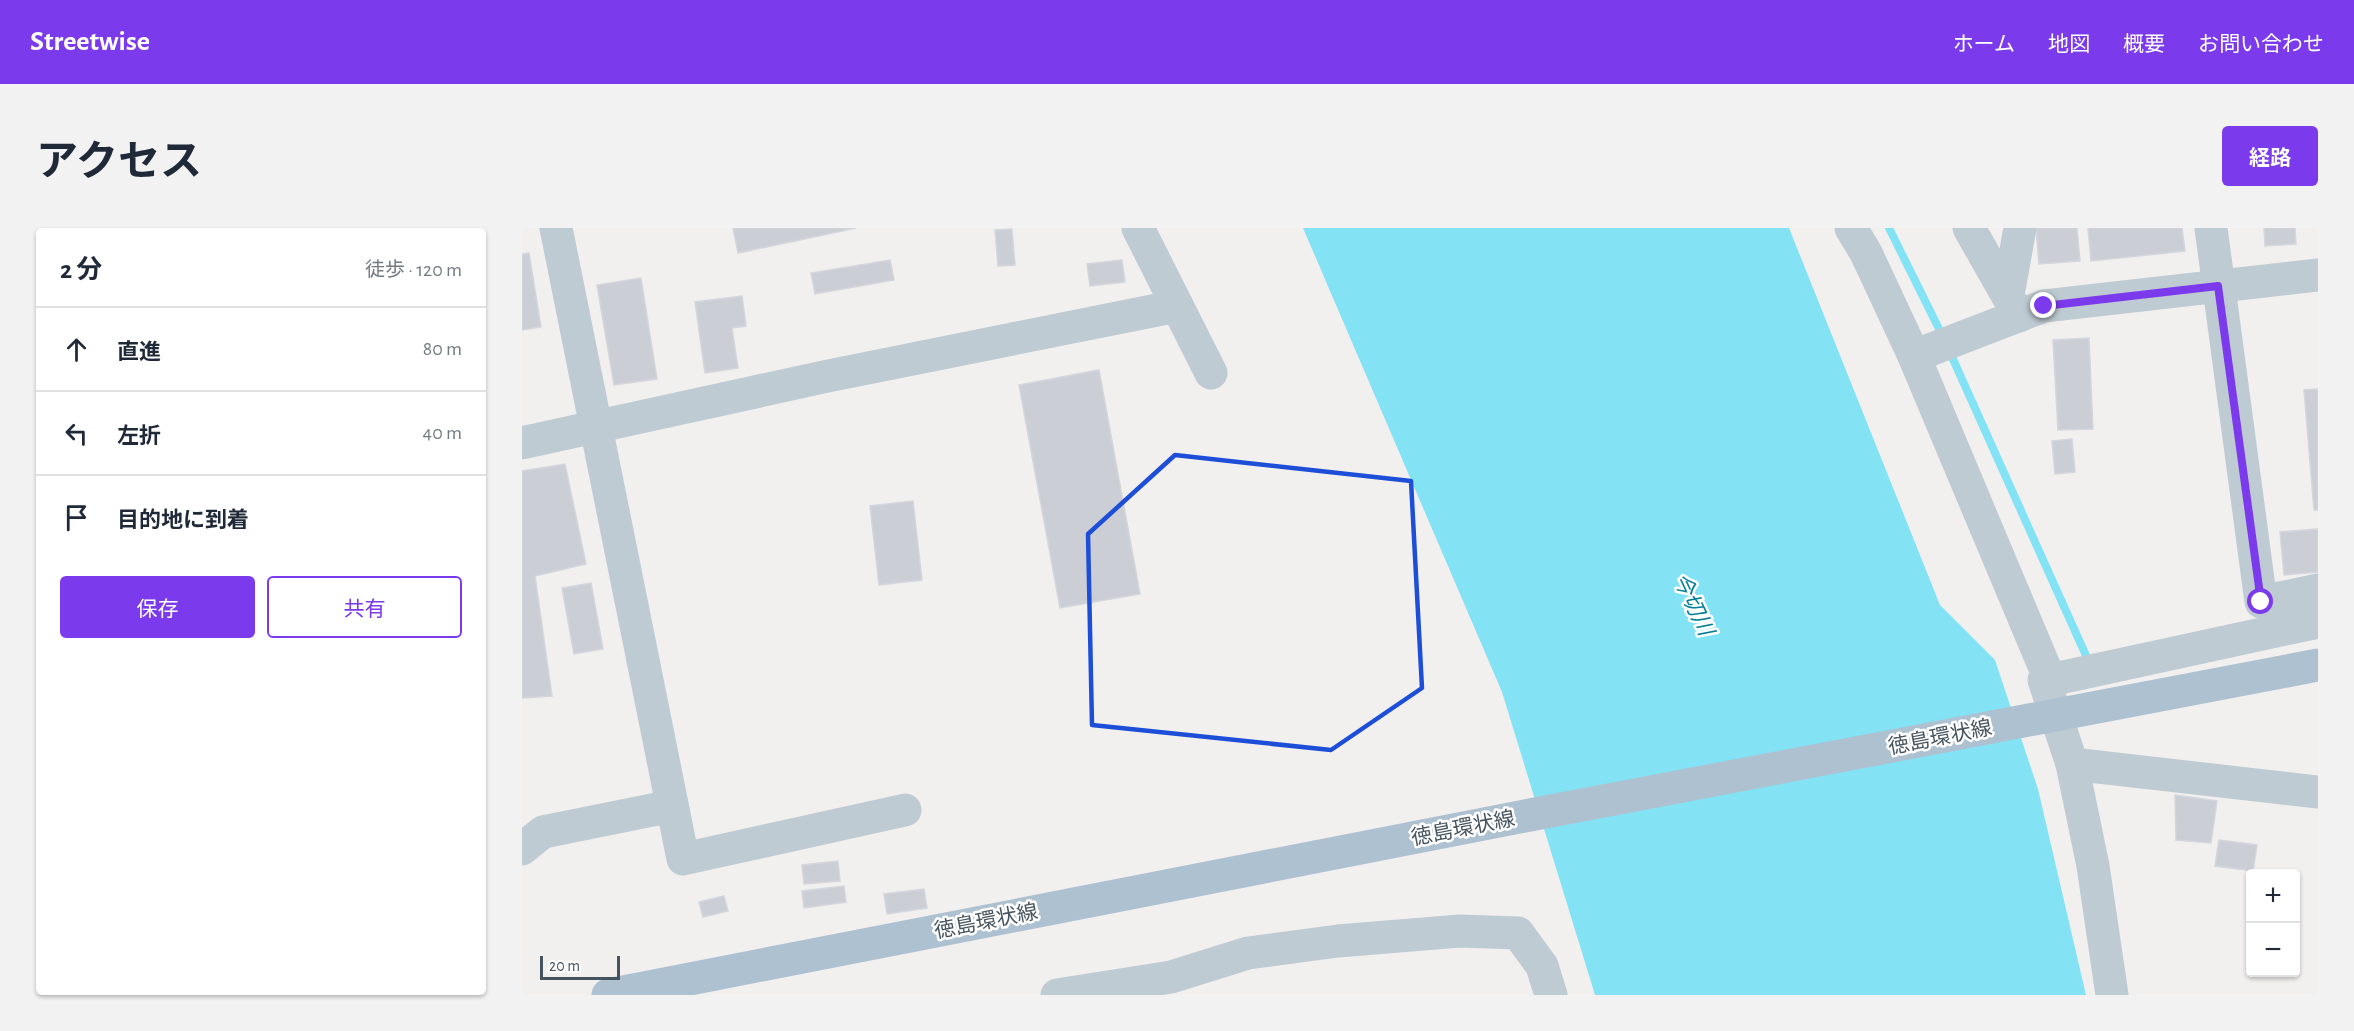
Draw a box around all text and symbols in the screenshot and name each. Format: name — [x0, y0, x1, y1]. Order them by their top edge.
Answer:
text: Streetwise — [30, 28, 150, 56]
text: ホーム — [1953, 34, 2015, 55]
text: 地図 — [2048, 34, 2090, 55]
text: 概要 — [2123, 34, 2165, 55]
text: お問い合わせ — [2198, 34, 2324, 55]
button: 経路 — [2222, 126, 2318, 186]
text: アクセス — [36, 141, 202, 183]
text: 2 分 — [60, 257, 102, 283]
text: 徒歩 · 120 m — [365, 260, 462, 280]
route end — [2030, 292, 2056, 318]
icon: ahead — [60, 333, 93, 366]
text: 80 m — [423, 339, 462, 359]
text: 直進 — [117, 341, 161, 363]
icon: left — [60, 417, 93, 450]
text: 40 m — [423, 423, 462, 443]
text: 左折 — [117, 425, 161, 447]
icon: arrive — [60, 501, 93, 534]
text: 目的地に到着 — [117, 509, 249, 531]
water label: 今切川 — [1669, 569, 1719, 641]
button: 保存 — [60, 576, 255, 638]
button: 共有 — [267, 576, 462, 638]
route start — [2247, 588, 2273, 614]
street label: 徳島環状線 — [1886, 716, 1994, 758]
street label: 徳島環状線 — [1409, 807, 1517, 849]
map controls — [2246, 869, 2300, 977]
button: + — [2246, 869, 2300, 923]
street label: 徳島環状線 — [932, 900, 1040, 942]
button: − — [2246, 923, 2300, 977]
scale bar — [540, 953, 620, 980]
text: 20 m — [549, 958, 580, 974]

